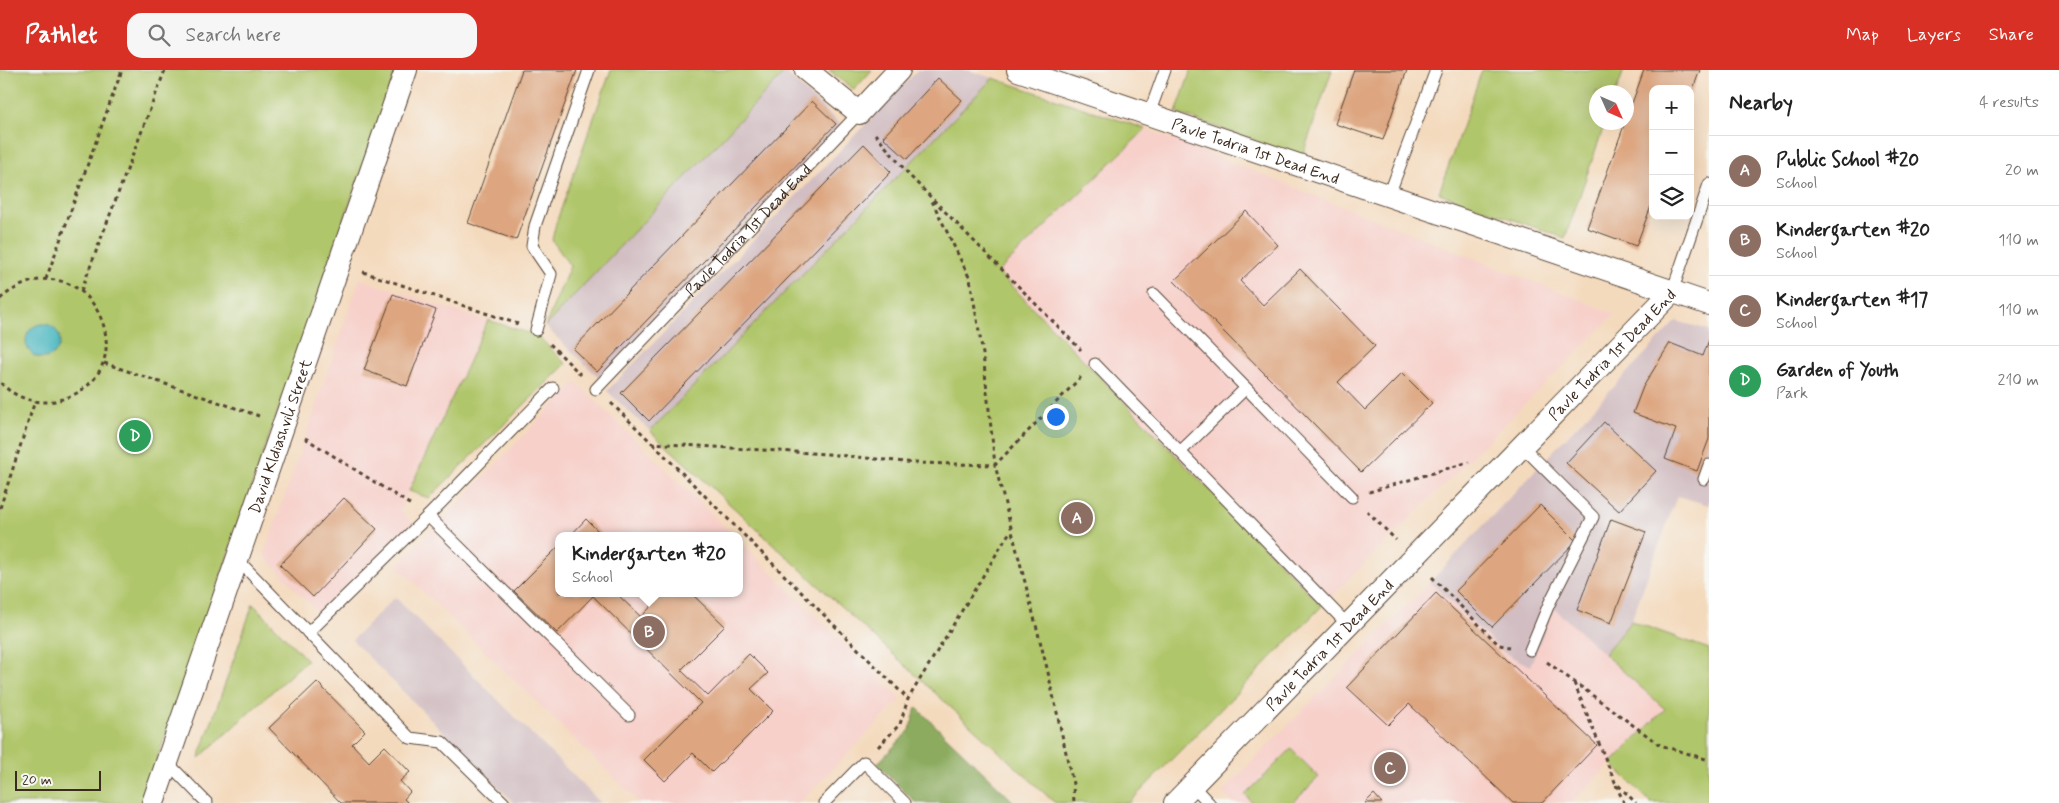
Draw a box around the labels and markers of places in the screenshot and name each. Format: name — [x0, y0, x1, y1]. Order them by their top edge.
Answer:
pin: D — [119, 417, 151, 455]
pin: A — [1061, 499, 1093, 537]
pin: B — [633, 613, 665, 651]
pin: C — [1374, 749, 1406, 787]

